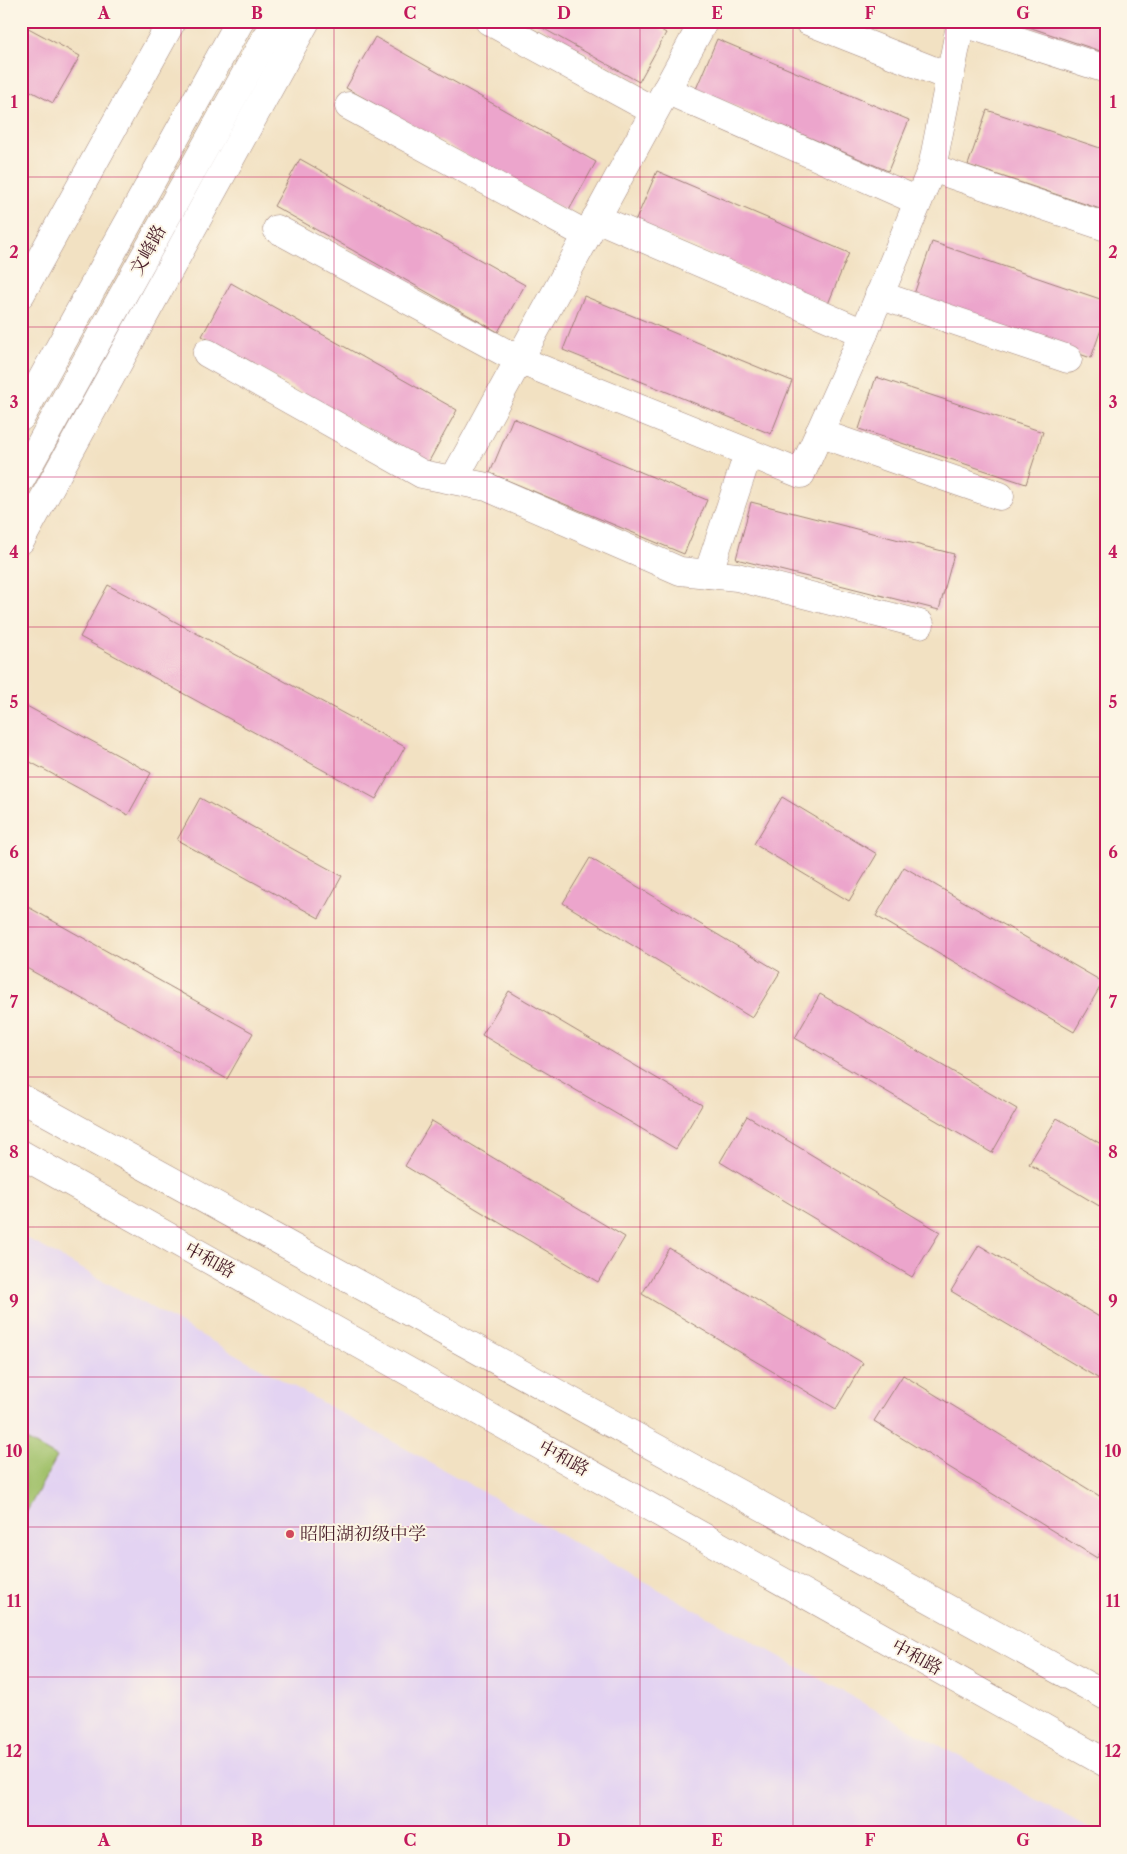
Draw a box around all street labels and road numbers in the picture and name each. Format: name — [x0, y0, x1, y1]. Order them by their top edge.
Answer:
street label: 文峰路 — [125, 221, 171, 279]
street label: 中和路 — [181, 1237, 239, 1283]
street label: 中和路 — [535, 1435, 593, 1481]
street label: 中和路 — [888, 1634, 946, 1680]

